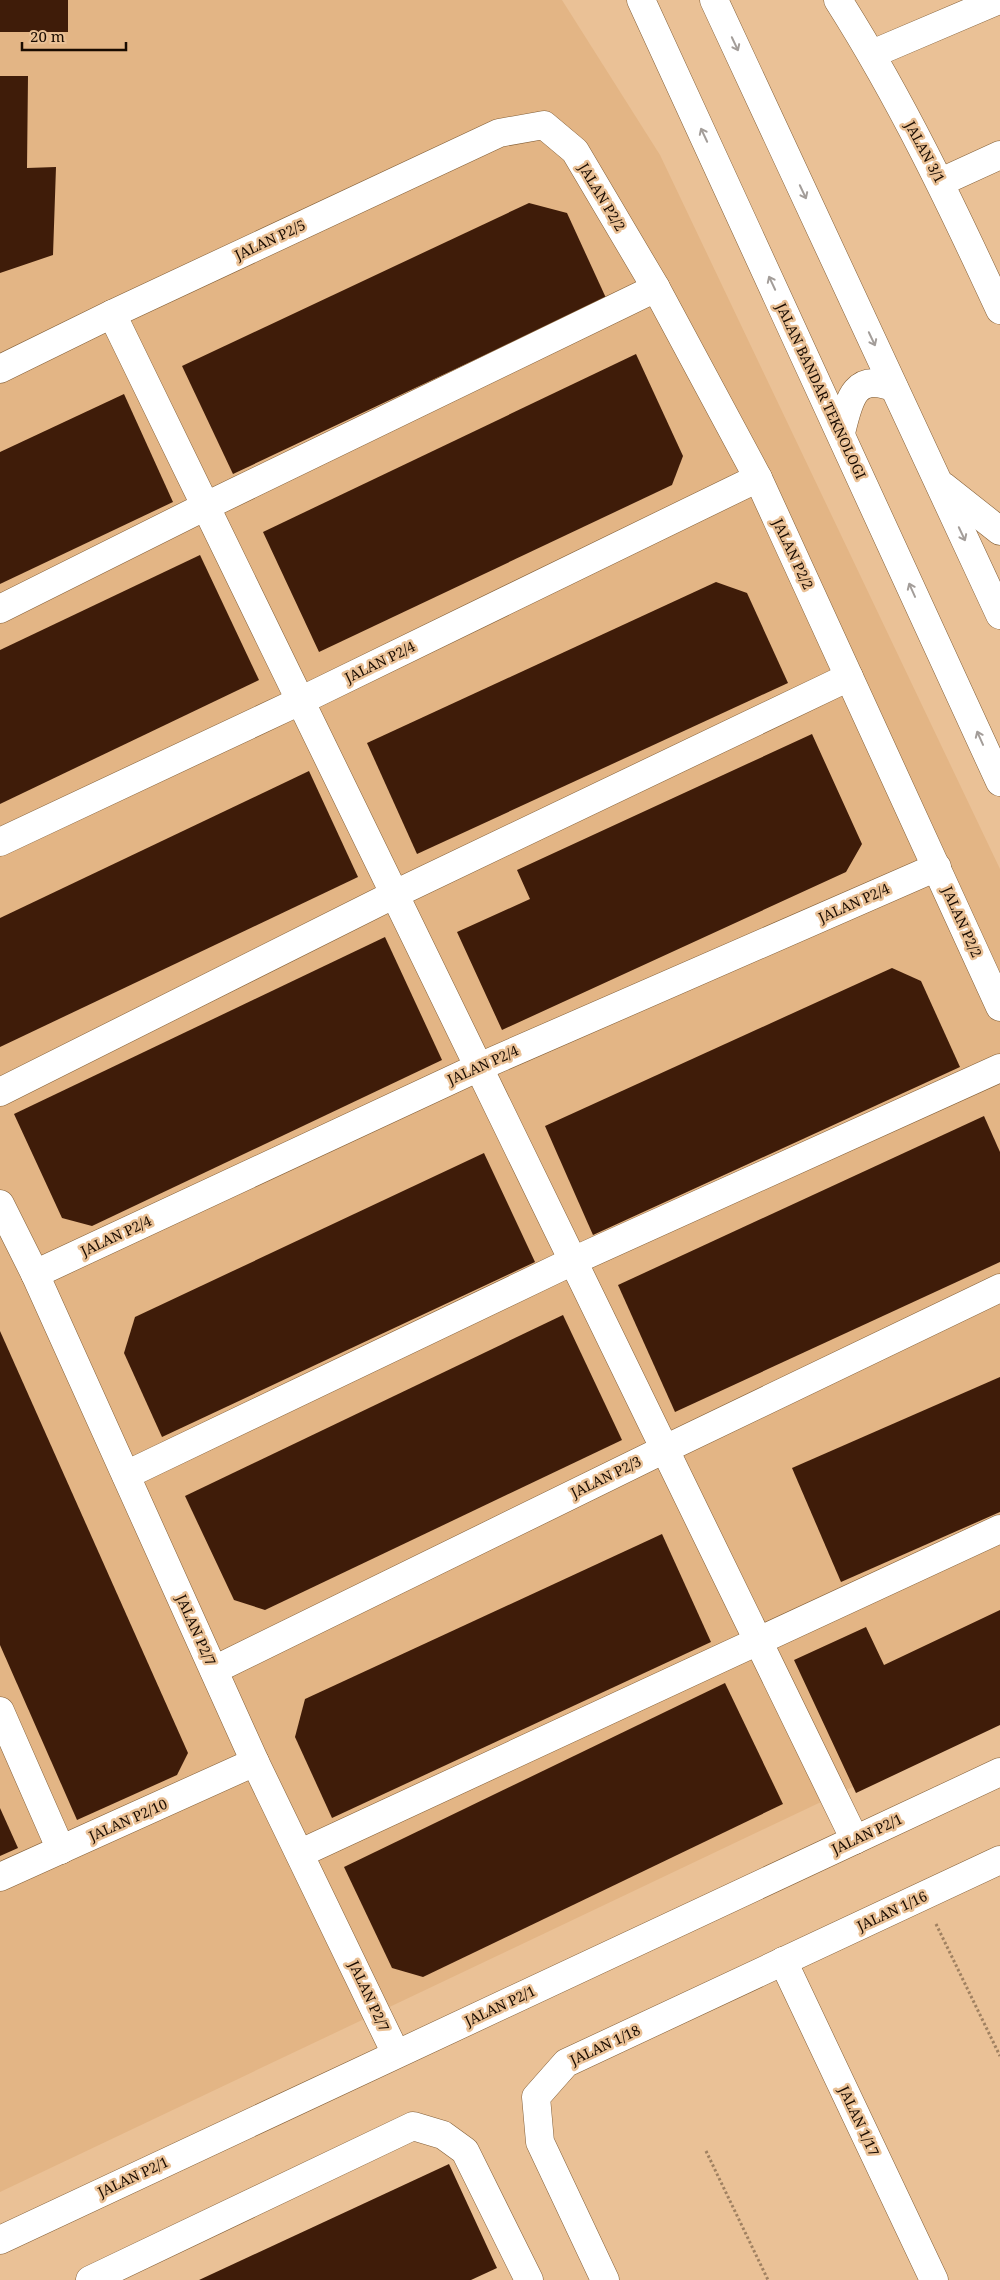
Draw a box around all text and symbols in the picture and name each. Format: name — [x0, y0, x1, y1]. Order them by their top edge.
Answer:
scale bar — [22, 20, 126, 52]
text: 20 m — [30, 26, 65, 46]
one-way arrow — [730, 36, 740, 51]
street label: JALAN 3/1 — [901, 117, 950, 186]
one-way arrow — [699, 128, 709, 143]
street label: JALAN P2/2 — [574, 158, 630, 234]
one-way arrow — [799, 184, 808, 199]
street label: JALAN P2/5 — [230, 215, 308, 265]
one-way arrow — [767, 276, 776, 291]
street label: JALAN BANDAR TEKNOLOGI — [772, 299, 871, 482]
one-way arrow — [867, 331, 877, 346]
street label: JALAN P2/2 — [768, 514, 818, 592]
one-way arrow — [958, 526, 967, 541]
one-way arrow — [907, 583, 917, 598]
street label: JALAN P2/4 — [341, 636, 418, 687]
one-way arrow — [974, 731, 984, 746]
street label: JALAN P2/4 — [814, 878, 892, 927]
street label: JALAN P2/2 — [938, 882, 987, 960]
street label: JALAN P2/4 — [443, 1040, 521, 1089]
street label: JALAN P2/4 — [76, 1211, 154, 1261]
street label: JALAN P2/3 — [567, 1451, 644, 1502]
street label: JALAN P2/7 — [172, 1590, 221, 1668]
street label: JALAN P2/10 — [85, 1794, 170, 1846]
street label: JALAN P2/1 — [827, 1809, 905, 1859]
street label: JALAN 1/16 — [853, 1886, 930, 1935]
street label: JALAN P2/7 — [344, 1956, 394, 2034]
street label: JALAN P2/1 — [460, 1981, 538, 2031]
street label: JALAN 1/18 — [566, 2020, 643, 2069]
street label: JALAN 1/17 — [835, 2082, 884, 2159]
street label: JALAN P2/1 — [93, 2152, 171, 2202]

